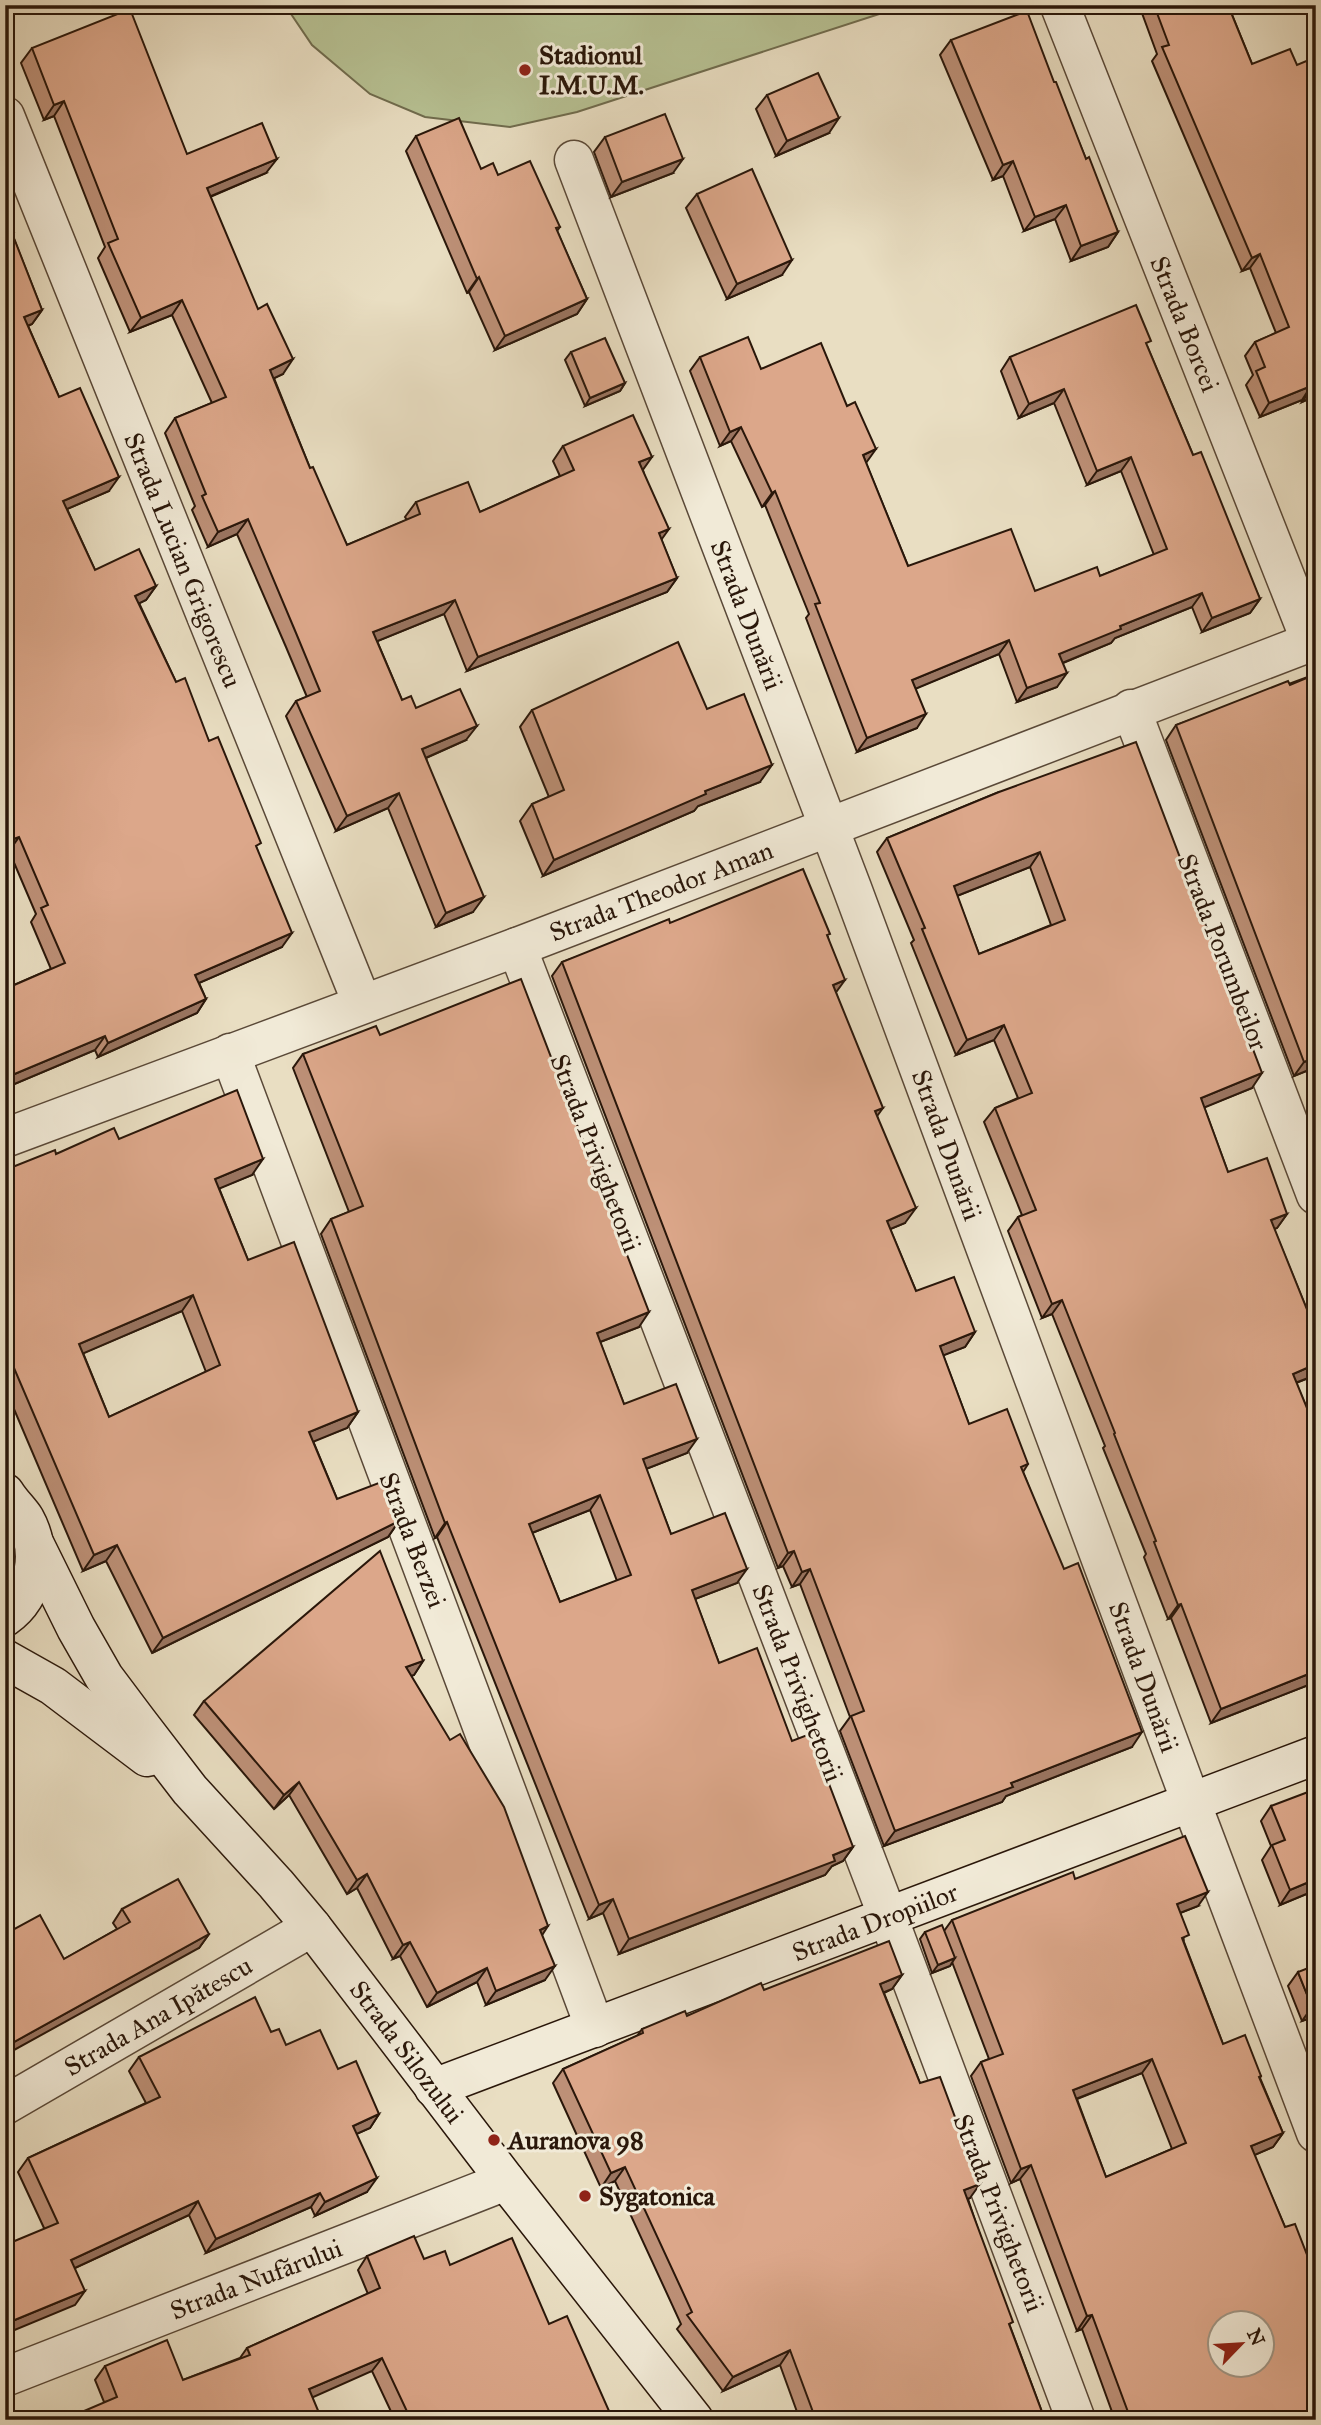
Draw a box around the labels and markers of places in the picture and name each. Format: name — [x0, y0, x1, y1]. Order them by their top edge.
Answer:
place label: Stadionul I.M.U.M. — [539, 39, 644, 101]
marker: Stadionul I.M.U.M. — [517, 62, 533, 78]
place label: Auranova 98 — [506, 2124, 644, 2156]
marker: Auranova 98 — [486, 2132, 502, 2148]
place label: Sygatonica — [599, 2180, 716, 2213]
marker: Sygatonica — [577, 2188, 593, 2204]

